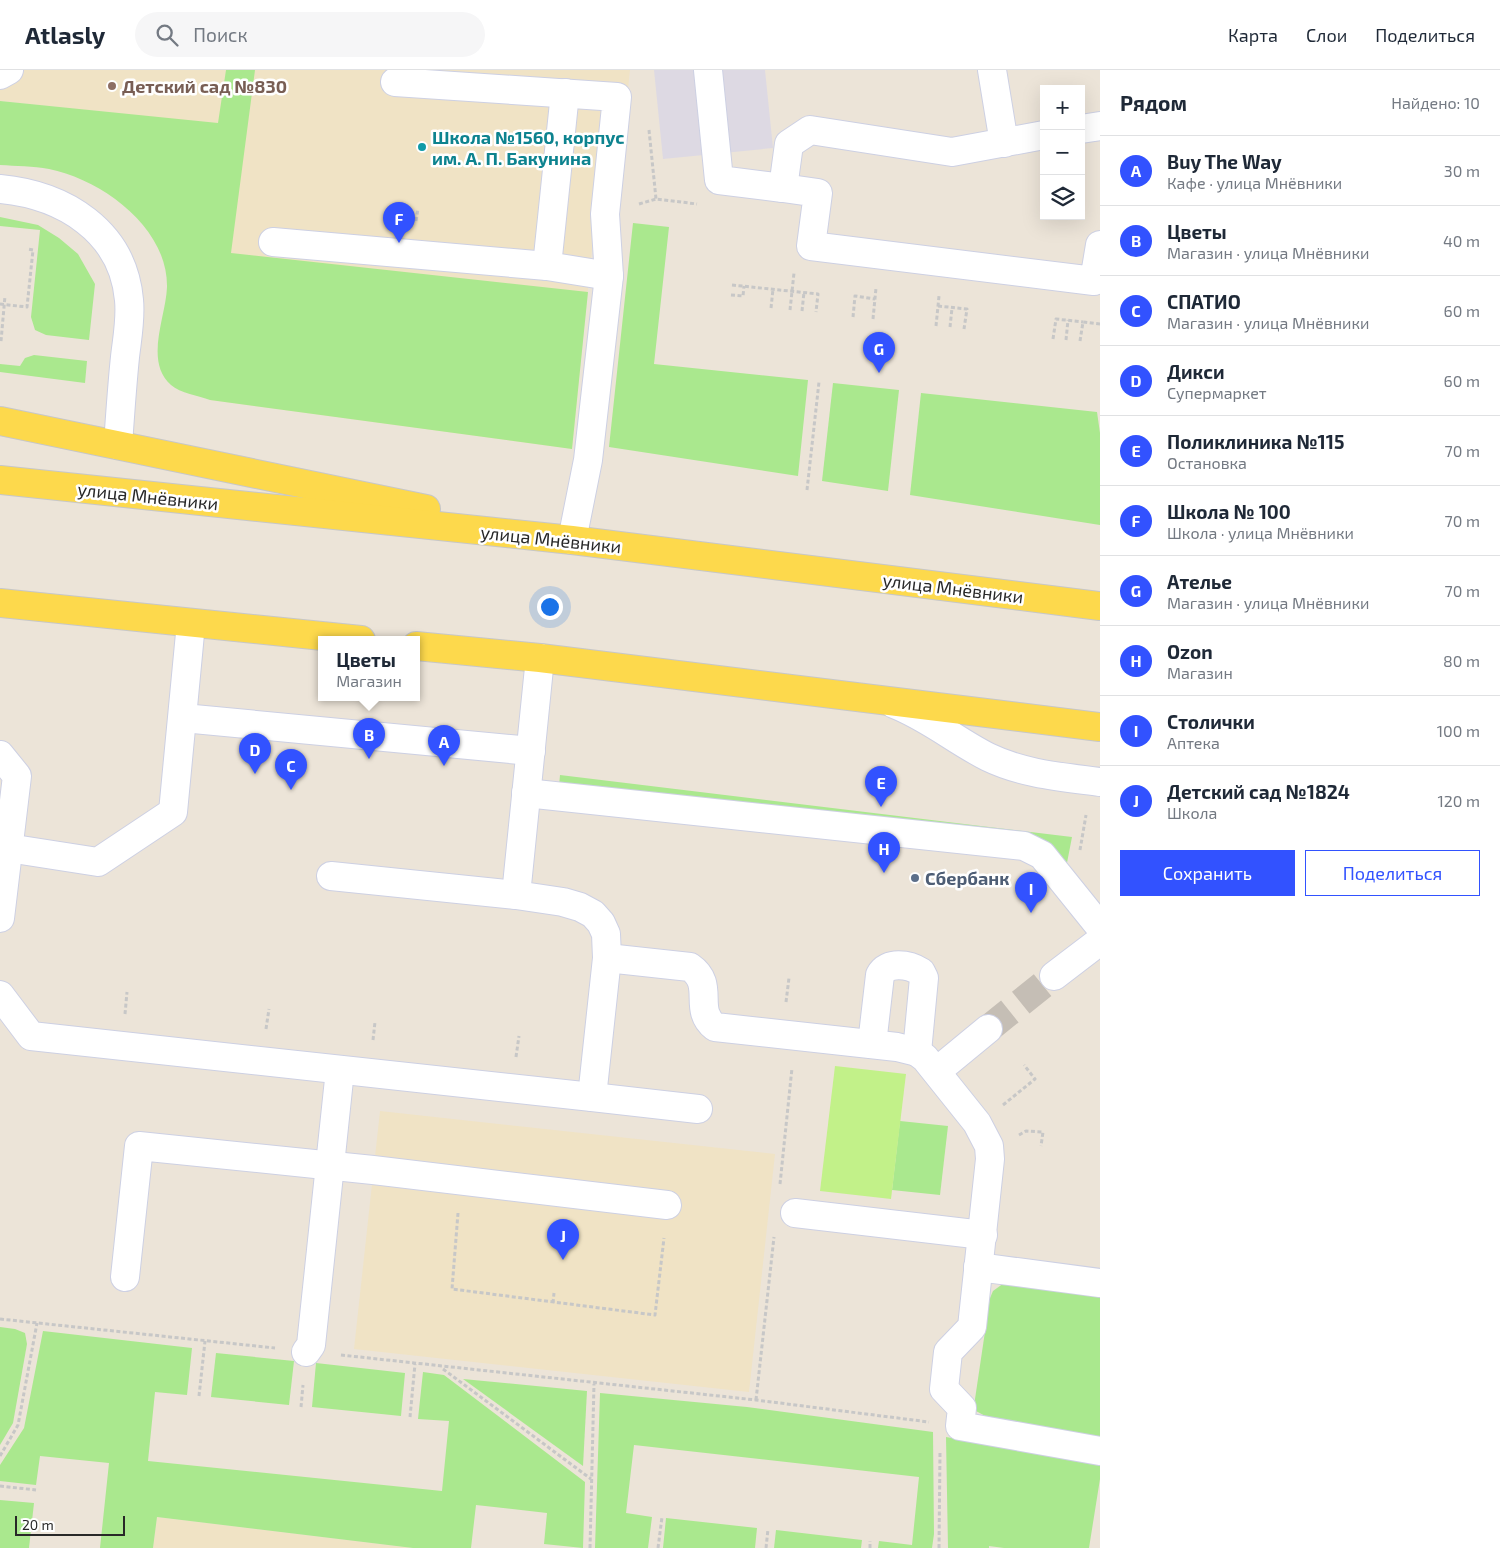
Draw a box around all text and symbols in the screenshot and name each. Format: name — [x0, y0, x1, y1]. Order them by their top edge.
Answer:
search box — [135, 12, 485, 57]
text: Atlasly — [25, 20, 105, 49]
icon: search — [153, 21, 181, 49]
text: Поиск — [193, 23, 248, 46]
text: Карта — [1228, 24, 1278, 46]
text: Слои — [1306, 24, 1347, 46]
text: Поделиться — [1375, 24, 1475, 46]
place label: Детский сад №830 — [122, 75, 287, 97]
marker: Детский сад №830 — [106, 80, 118, 92]
map controls — [1040, 85, 1085, 220]
button: + — [1040, 85, 1085, 130]
text: Рядом — [1120, 90, 1187, 115]
text: Найдено: 10 — [1391, 93, 1480, 112]
place label: Школа №1560, корпус им. А. П. Бакунина — [432, 126, 624, 169]
button: − — [1040, 130, 1085, 175]
marker: Школа №1560, корпус им. А. П. Бакунина — [416, 141, 428, 153]
text: Buy The Way — [1167, 150, 1282, 173]
text: A — [1131, 161, 1141, 180]
text: 30 m — [1444, 161, 1480, 180]
text: Кафе · улица Мнёвники — [1167, 173, 1342, 192]
button: layers — [1040, 175, 1085, 220]
pin: F — [383, 202, 415, 243]
text: Цветы — [1167, 220, 1227, 243]
text: B — [1131, 231, 1141, 250]
text: 40 m — [1443, 231, 1480, 250]
text: Магазин · улица Мнёвники — [1167, 243, 1369, 262]
text: СПАТИО — [1167, 290, 1241, 313]
text: C — [1131, 301, 1141, 320]
text: 60 m — [1444, 301, 1480, 320]
text: Магазин · улица Мнёвники — [1167, 313, 1369, 332]
pin: G — [863, 332, 895, 373]
text: Дикси — [1167, 360, 1225, 383]
text: D — [1131, 371, 1141, 390]
text: 60 m — [1444, 371, 1480, 390]
text: Супермаркет — [1167, 383, 1266, 402]
text: Поликлиника №115 — [1167, 430, 1344, 453]
text: E — [1131, 441, 1141, 460]
text: 70 m — [1445, 441, 1480, 460]
text: Остановка — [1167, 453, 1247, 472]
street label: улица Мнёвники — [76, 478, 220, 514]
text: Школа № 100 — [1167, 500, 1291, 523]
text: F — [1132, 511, 1140, 530]
text: 70 m — [1445, 511, 1480, 530]
street label: улица Мнёвники — [479, 521, 623, 557]
text: Школа · улица Мнёвники — [1167, 523, 1354, 542]
street label: улица Мнёвники — [881, 568, 1025, 608]
text: Ателье — [1167, 570, 1232, 593]
text: G — [1131, 581, 1141, 600]
text: 70 m — [1445, 581, 1480, 600]
text: Магазин · улица Мнёвники — [1167, 593, 1369, 612]
your location — [537, 594, 563, 620]
popup — [318, 636, 420, 701]
text: Ozon — [1167, 640, 1213, 663]
text: Цветы — [336, 648, 396, 671]
text: H — [1130, 651, 1142, 670]
text: 80 m — [1443, 651, 1480, 670]
text: Магазин — [1167, 663, 1233, 682]
text: Магазин — [336, 671, 402, 690]
text: Столички — [1167, 710, 1255, 733]
pin: B — [353, 718, 385, 759]
text: I — [1134, 721, 1138, 740]
text: 100 m — [1437, 721, 1480, 740]
pin: A — [428, 725, 460, 766]
pin: D — [239, 733, 271, 774]
text: Аптека — [1167, 733, 1220, 752]
pin: C — [275, 749, 307, 790]
pin: E — [865, 766, 897, 807]
text: Детский сад №1824 — [1167, 780, 1350, 803]
text: J — [1133, 791, 1139, 810]
text: 120 m — [1437, 791, 1480, 810]
text: Школа — [1167, 803, 1217, 822]
pin: H — [868, 832, 900, 873]
button: Сохранить — [1120, 850, 1295, 896]
button: Поделиться — [1305, 850, 1480, 896]
place label: Сбербанк — [925, 867, 1009, 889]
marker: Сбербанк — [909, 872, 921, 884]
pin: I — [1015, 872, 1047, 913]
pin: J — [547, 1219, 579, 1260]
scale bar — [15, 1513, 125, 1536]
text: 20 m — [22, 1516, 54, 1533]

